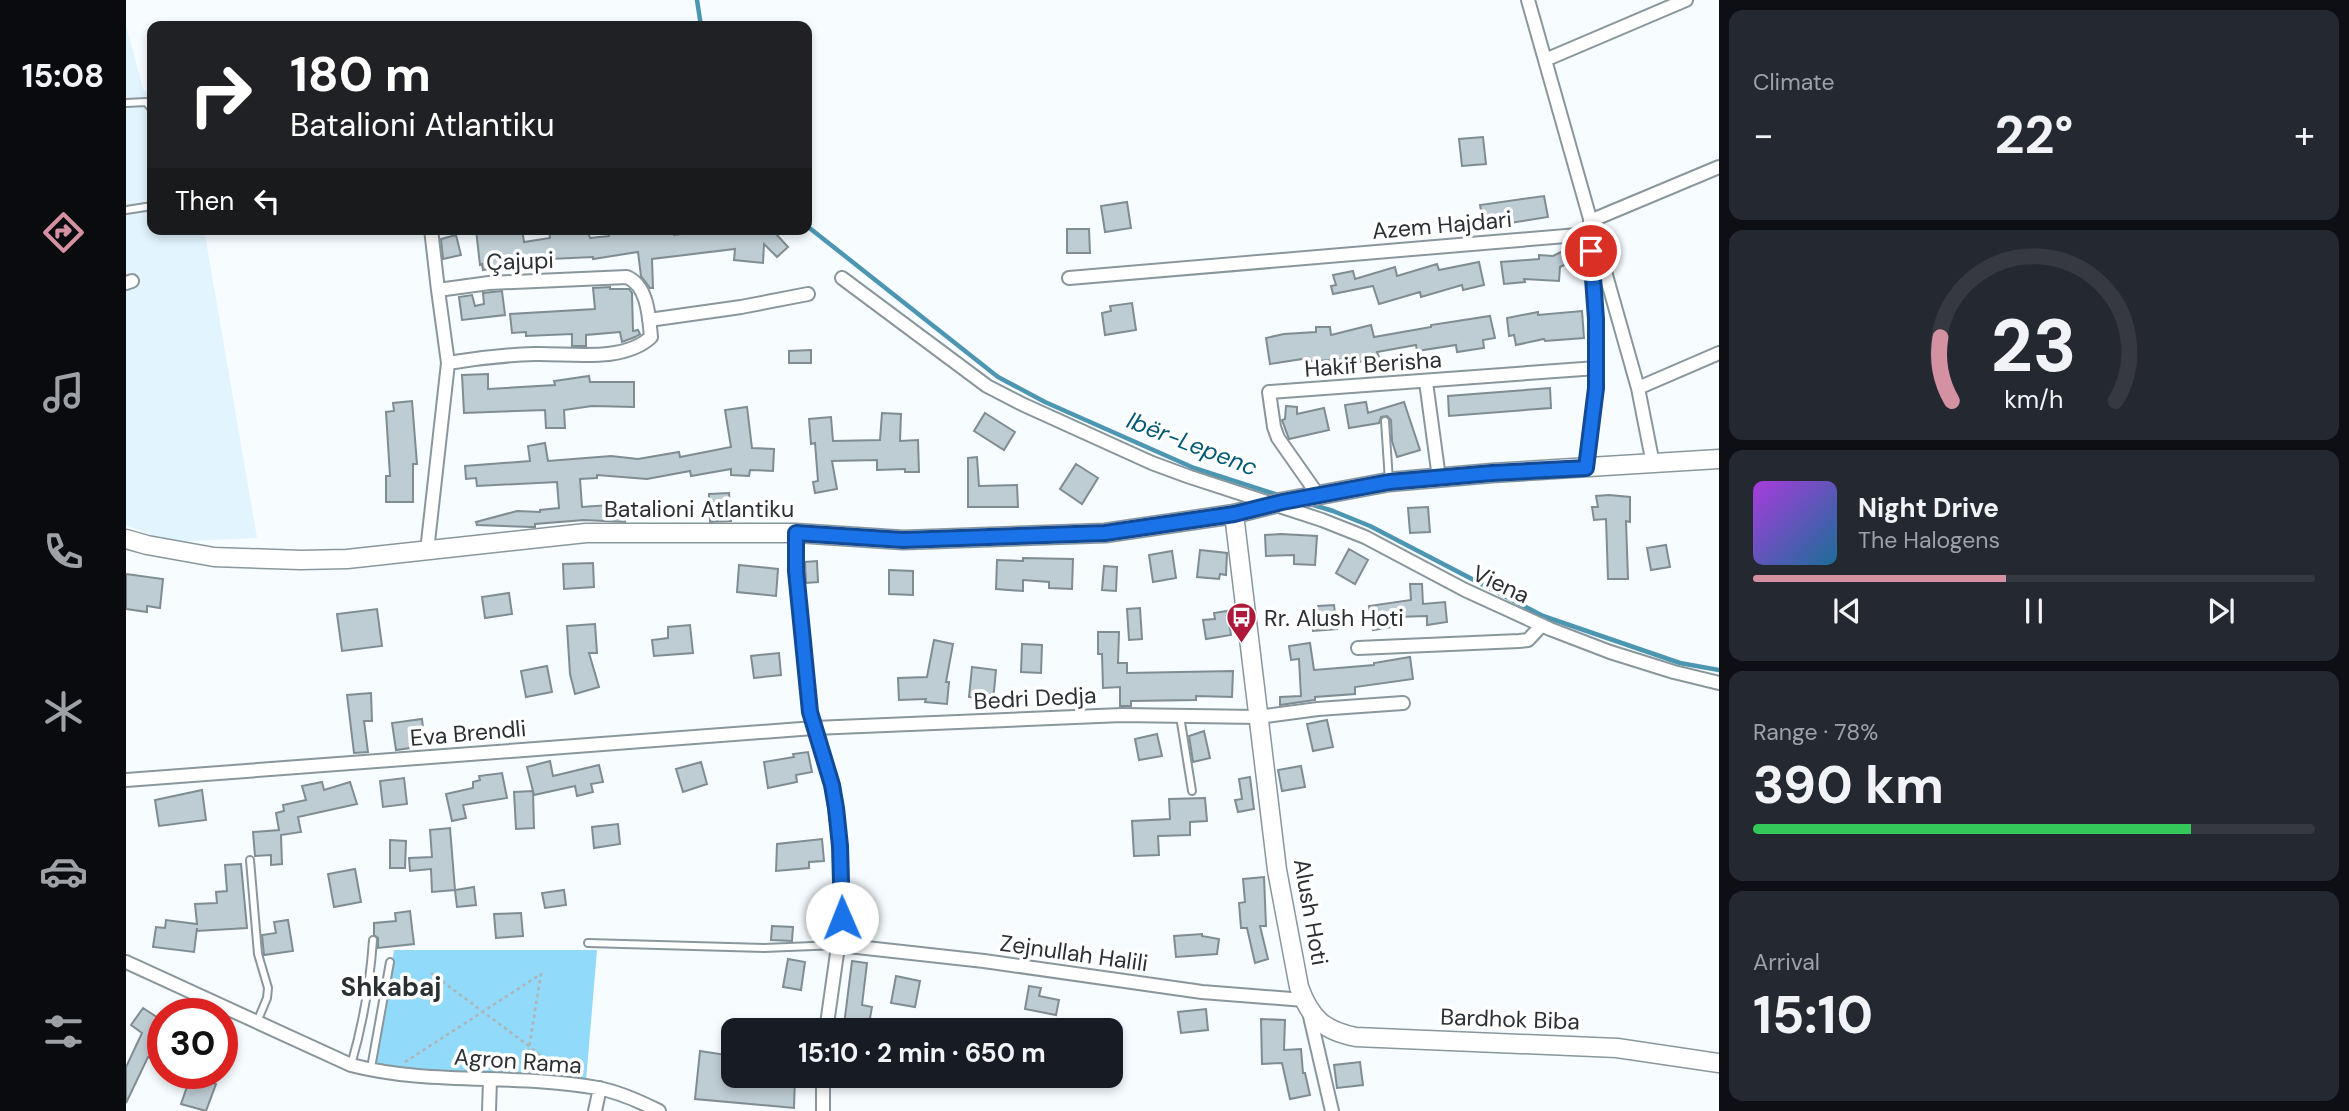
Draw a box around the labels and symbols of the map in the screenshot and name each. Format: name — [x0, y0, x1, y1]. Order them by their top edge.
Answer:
street label: Azem Hajdari — [1371, 204, 1513, 246]
pin — [1561, 221, 1621, 281]
street label: Çajupi — [486, 245, 554, 277]
street label: Hakif Berisha — [1303, 344, 1443, 384]
water label: Ibër-Lepenc — [1122, 404, 1262, 483]
street label: Batalioni Atlantiku — [604, 494, 794, 524]
street label: Viena — [1468, 558, 1534, 610]
bus stop icon: Rr. Alush Hoti — [1224, 601, 1258, 645]
place label: Rr. Alush Hoti — [1264, 603, 1404, 633]
street label: Bedri Dedja — [973, 680, 1097, 716]
street label: Eva Brendli — [409, 713, 527, 753]
street label: Alush Hoti — [1287, 856, 1335, 968]
position arrow — [805, 881, 879, 955]
street label: Zejnullah Halili — [998, 928, 1150, 978]
district label: Shkabaj — [341, 970, 441, 1004]
speed limit sign: 30 — [147, 998, 238, 1089]
street label: Bardhok Biba — [1440, 1002, 1580, 1036]
street label: Agron Rama — [453, 1042, 583, 1080]

